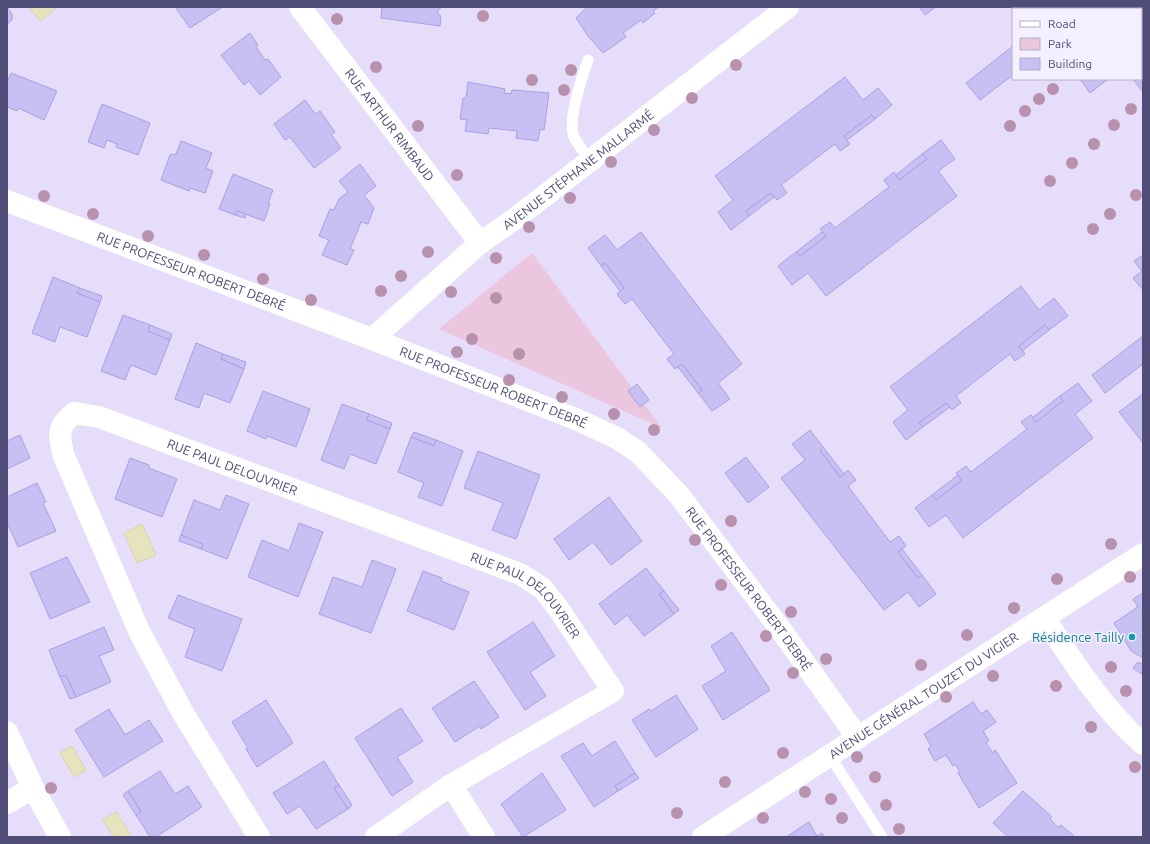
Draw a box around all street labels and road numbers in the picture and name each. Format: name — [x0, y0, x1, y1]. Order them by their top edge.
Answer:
street label: RUE ARTHUR RIMBAUD — [342, 66, 437, 184]
street label: AVENUE STÉPHANE MALLARMÉ — [500, 106, 656, 232]
street label: RUE PROFESSEUR ROBERT DEBRÉ — [95, 229, 288, 313]
street label: RUE PROFESSEUR ROBERT DEBRÉ — [398, 344, 590, 430]
street label: RUE PAUL DELOUVRIER — [165, 436, 300, 497]
street label: RUE PROFESSEUR ROBERT DEBRÉ — [683, 504, 815, 673]
street label: RUE PAUL DELOUVRIER — [469, 549, 583, 641]
street label: AVENUE GÉNÉRAL TOUZET DU VIGIER — [826, 629, 1020, 761]

